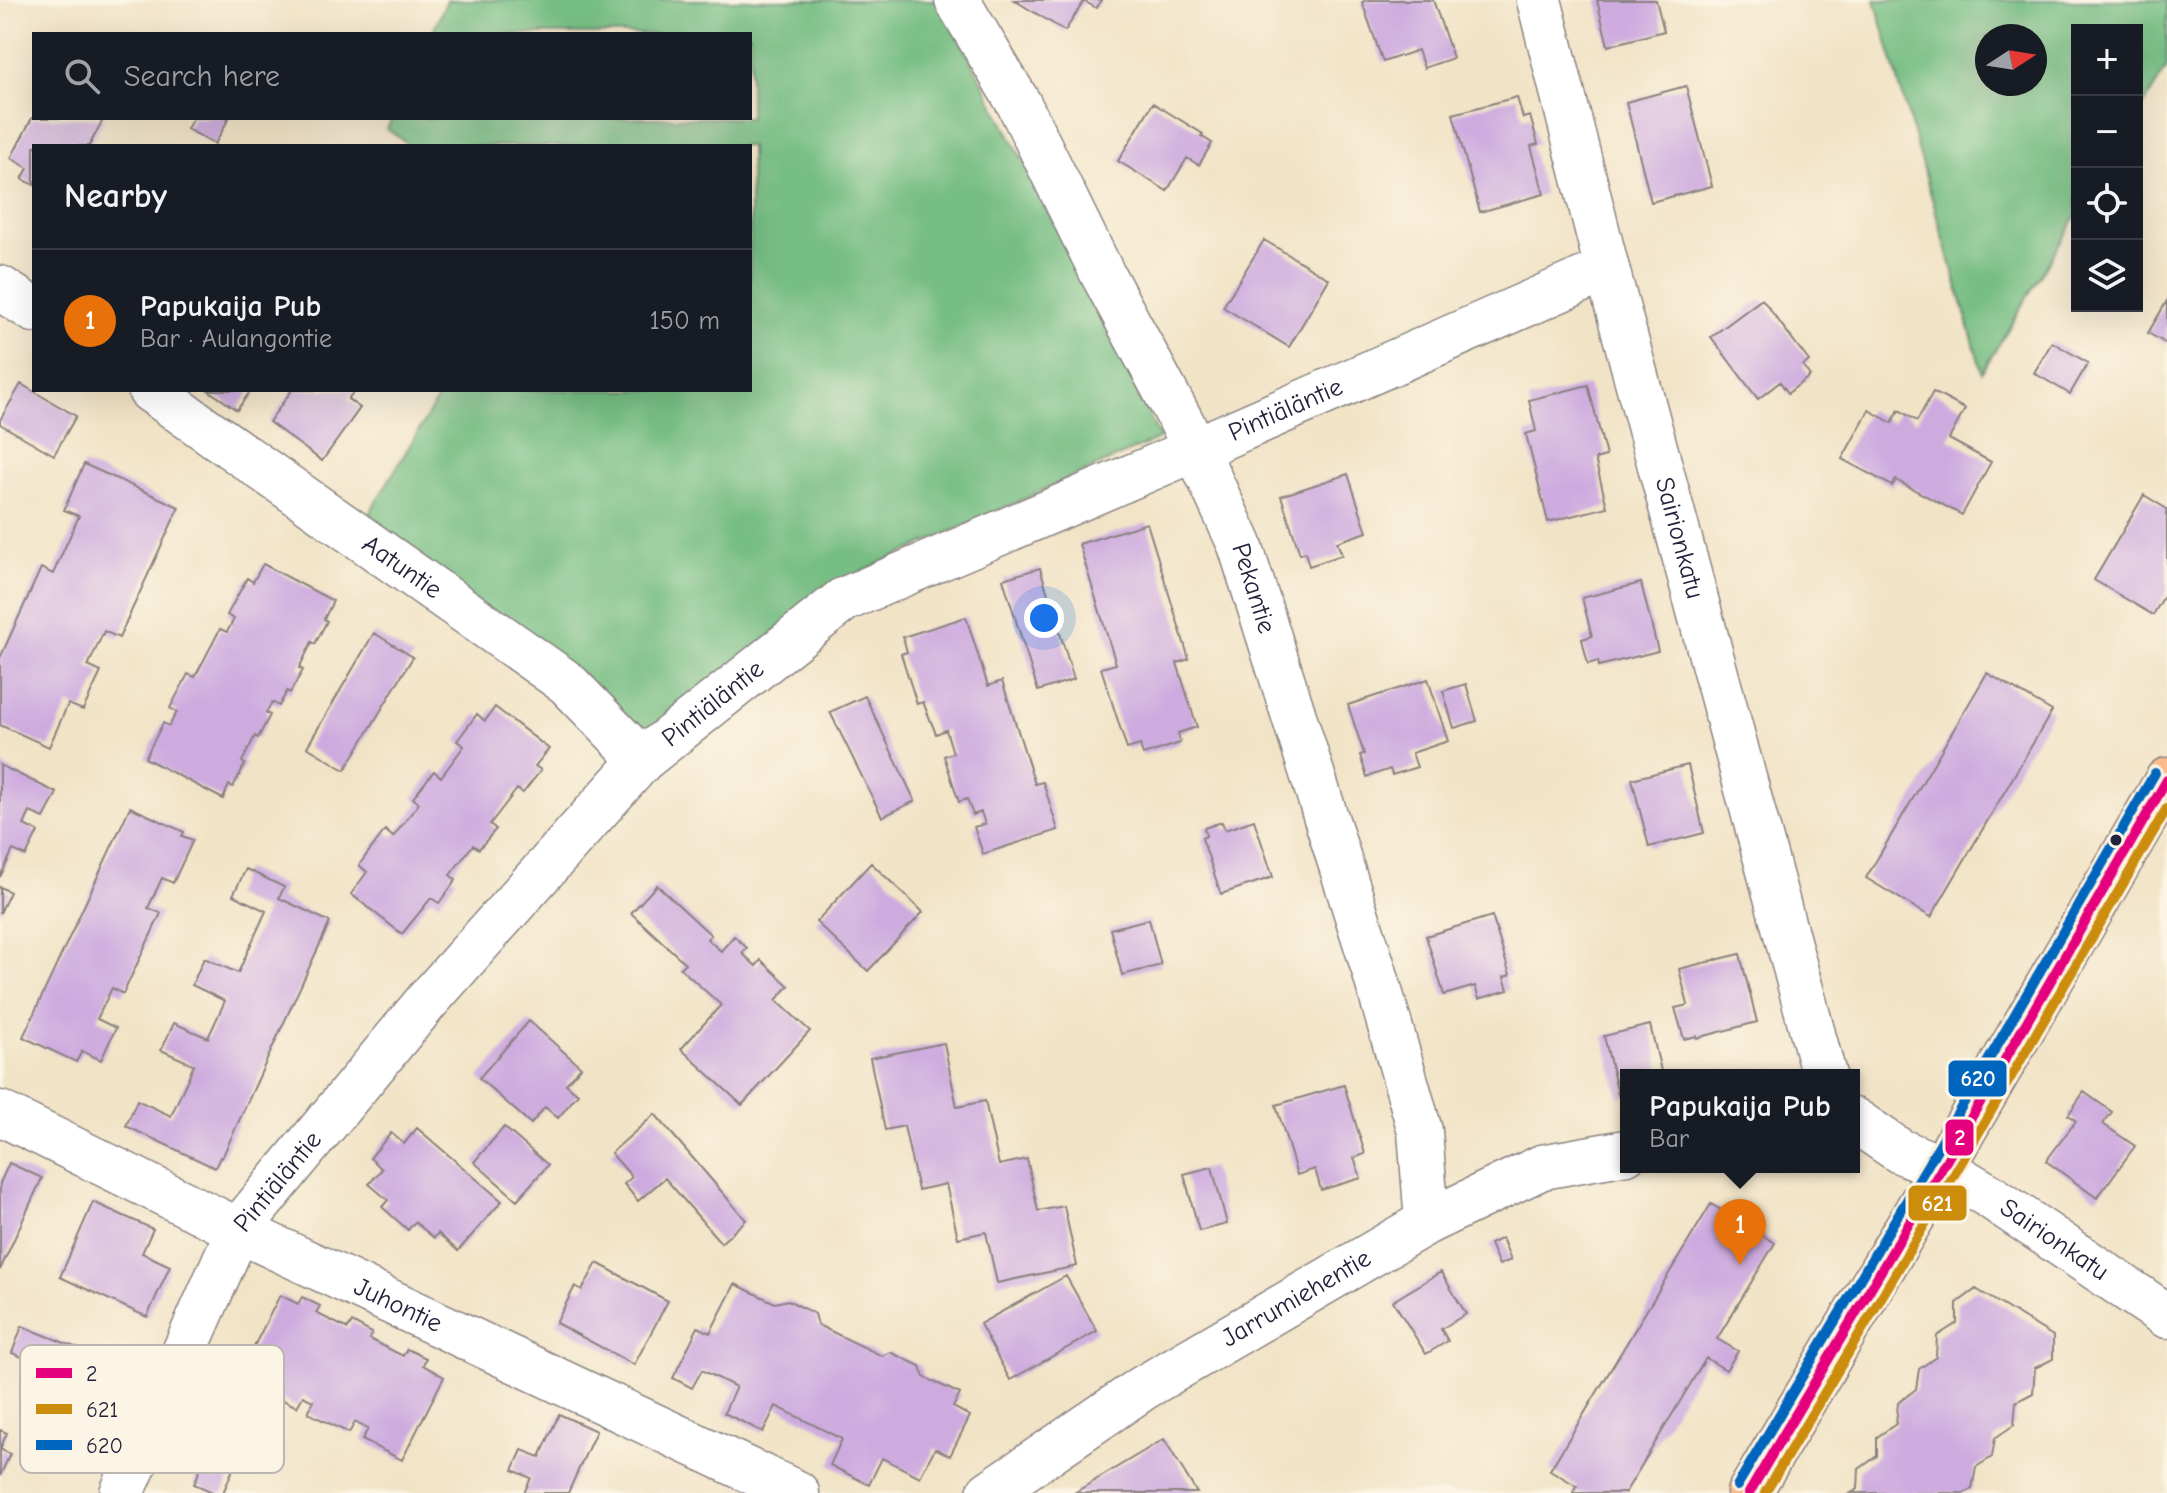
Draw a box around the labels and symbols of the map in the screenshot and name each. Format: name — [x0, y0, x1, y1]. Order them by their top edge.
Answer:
north arrow — [1975, 24, 2047, 96]
street label: Pintiäläntie — [1224, 372, 1347, 448]
street label: Sairionkatu — [1649, 474, 1710, 602]
street label: Aatuntie — [357, 529, 447, 605]
street label: Pekantie — [1225, 540, 1282, 637]
your location — [1024, 598, 1064, 638]
street label: Pintiäläntie — [656, 654, 770, 753]
unlabelled marker — [2108, 832, 2124, 848]
line badge: 620 — [1947, 1059, 2008, 1098]
text: 620 — [1960, 1066, 1996, 1092]
line badge: 2 — [1944, 1118, 1975, 1157]
street label: Pintiäläntie — [228, 1125, 328, 1238]
text: 2 — [1955, 1125, 1966, 1151]
line badge: 621 — [1907, 1184, 1968, 1222]
text: 621 — [1921, 1191, 1953, 1217]
street label: Sairionkatu — [1994, 1192, 2114, 1287]
pin: 1 — [1714, 1199, 1766, 1265]
street label: Jarrumiehentie — [1216, 1243, 1376, 1354]
street label: Juhontie — [349, 1272, 447, 1339]
legend — [20, 1345, 284, 1473]
text: 2 — [86, 1361, 98, 1387]
text: 621 — [86, 1397, 118, 1423]
text: 620 — [86, 1433, 123, 1459]

